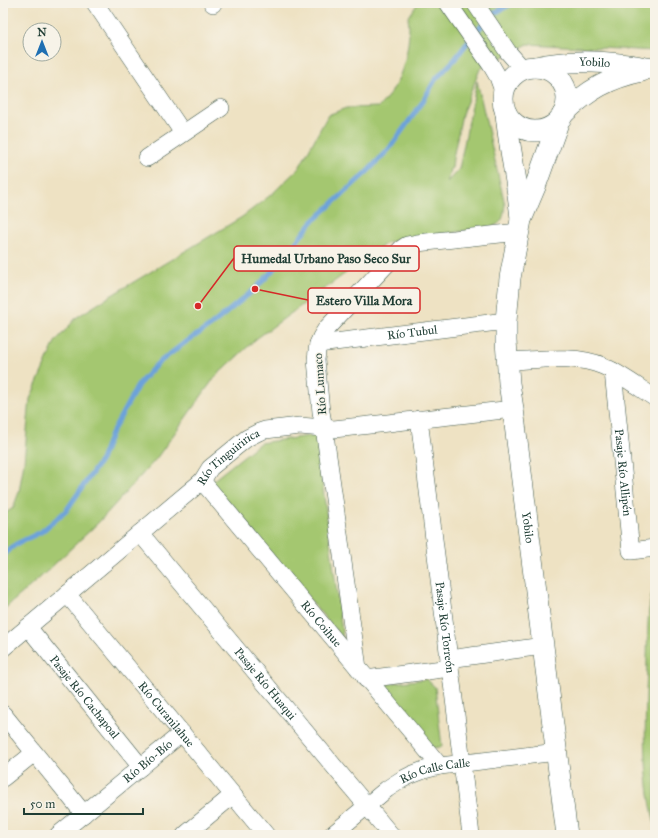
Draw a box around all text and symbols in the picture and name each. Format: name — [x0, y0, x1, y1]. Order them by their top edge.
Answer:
north arrow — [22, 22, 62, 62]
text: N — [37, 26, 47, 39]
street label: Yobilo — [579, 55, 611, 70]
callout: Humedal Urbano Paso Seco Sur — [234, 246, 419, 271]
text: Humedal Urbano Paso Seco Sur — [241, 251, 412, 267]
callout: Estero Villa Mora — [308, 288, 420, 313]
text: Estero Villa Mora — [316, 293, 413, 309]
street label: Río Tubul — [386, 322, 439, 342]
street label: Río Lumaco — [311, 353, 329, 415]
street label: Río Tinguiririca — [194, 425, 263, 488]
street label: Pasaje Río Allipén — [612, 428, 635, 517]
street label: Yobilo — [519, 511, 537, 544]
street label: Pasaje Río Torreón — [432, 581, 458, 674]
street label: Río Coihue — [298, 598, 345, 650]
street label: Pasaje Río Huaqui — [231, 645, 300, 723]
street label: Pasaje Río Cachapoal — [47, 653, 123, 742]
street label: Río Curanilahue — [135, 679, 197, 750]
street label: Río Bío-Bío — [120, 737, 175, 786]
street label: Río Calle Calle — [397, 755, 471, 787]
scale bar — [24, 790, 143, 816]
text: 50 m — [30, 797, 55, 811]

